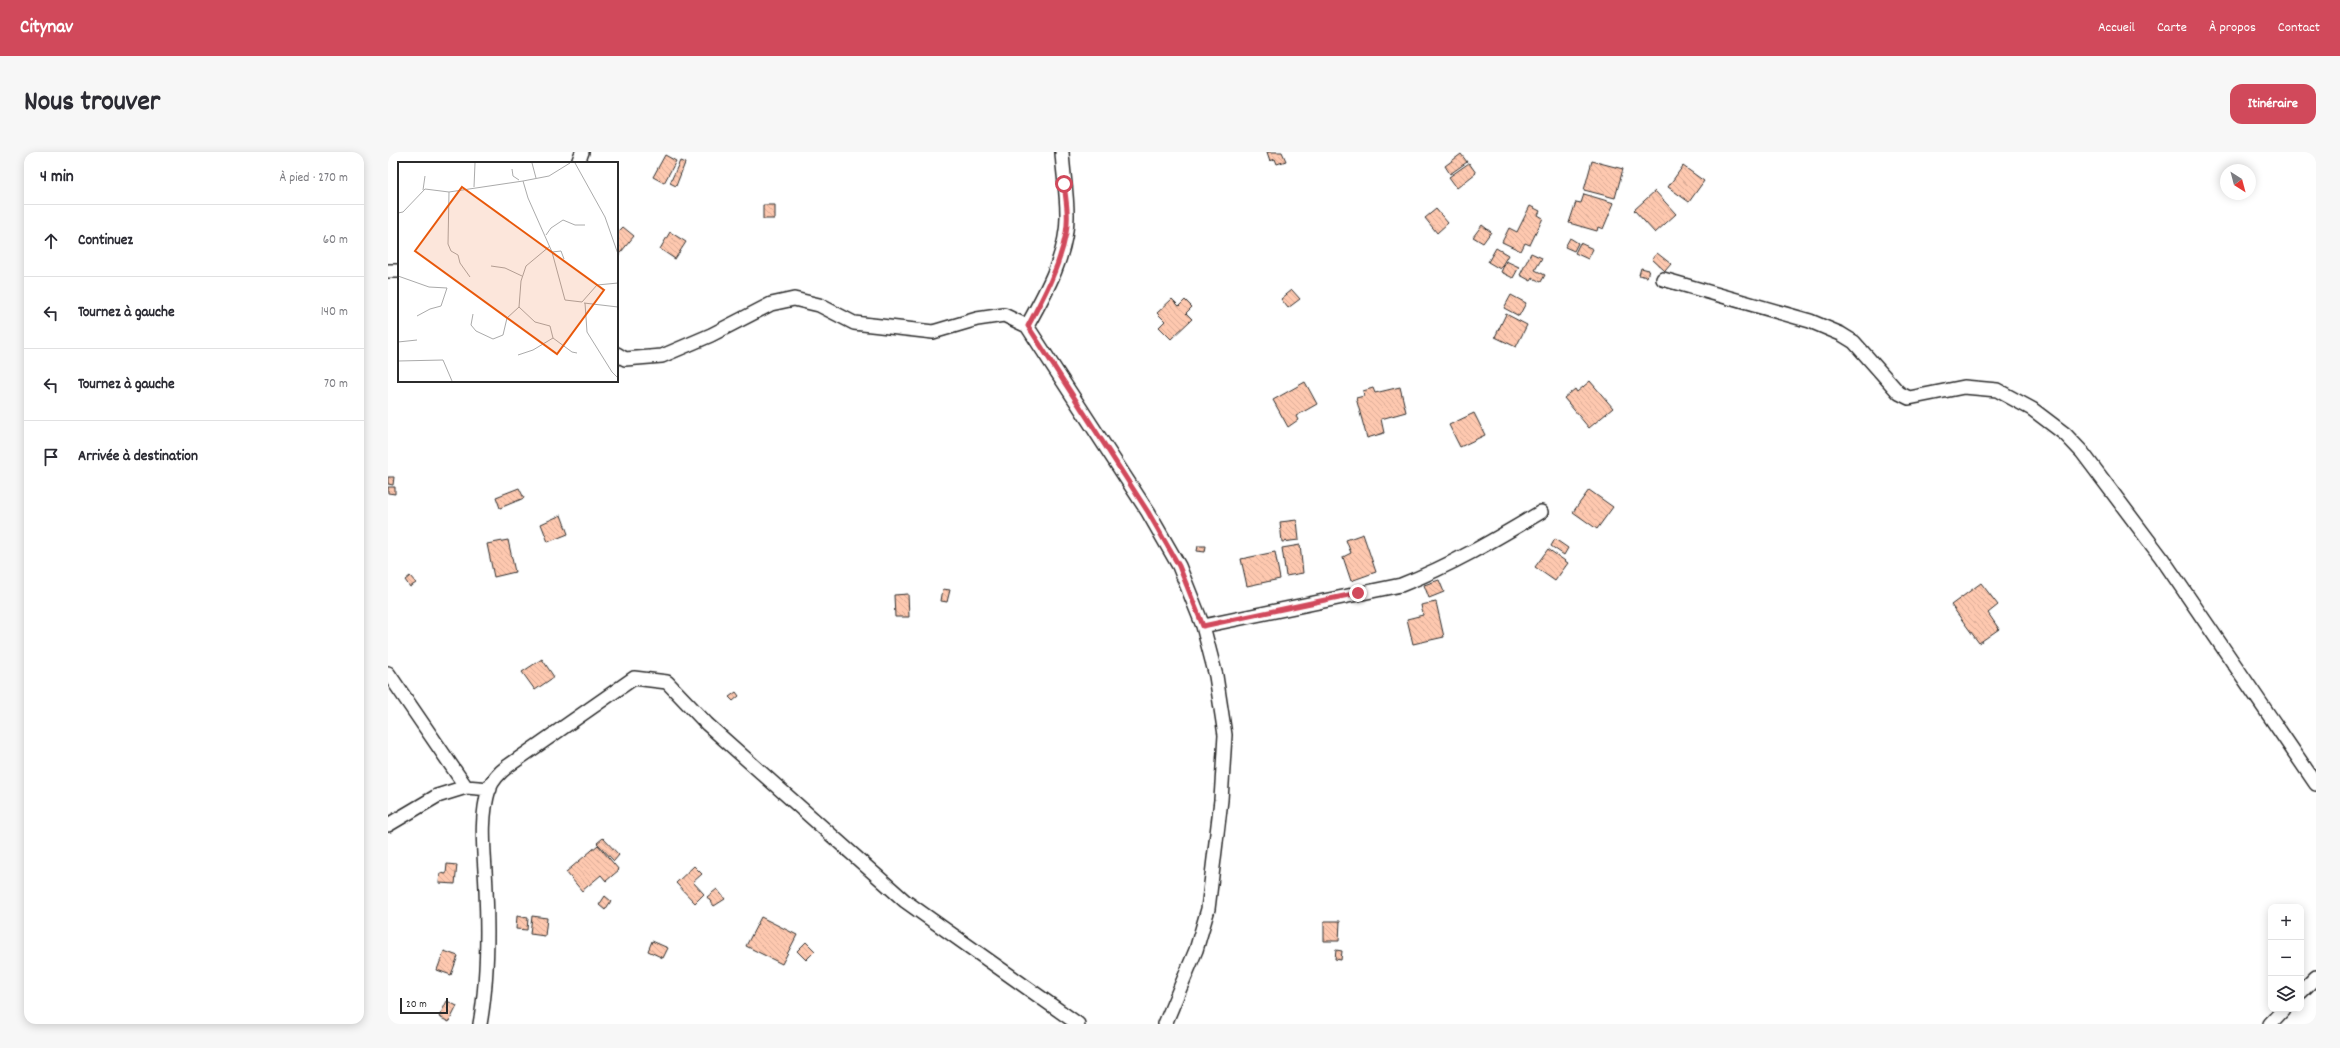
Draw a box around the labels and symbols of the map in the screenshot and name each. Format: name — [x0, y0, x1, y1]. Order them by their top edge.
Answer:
inset map — [398, 162, 618, 382]
north arrow — [2220, 164, 2256, 200]
route start — [1055, 175, 1073, 193]
route end — [1349, 584, 1367, 602]
scale bar — [400, 996, 448, 1015]

